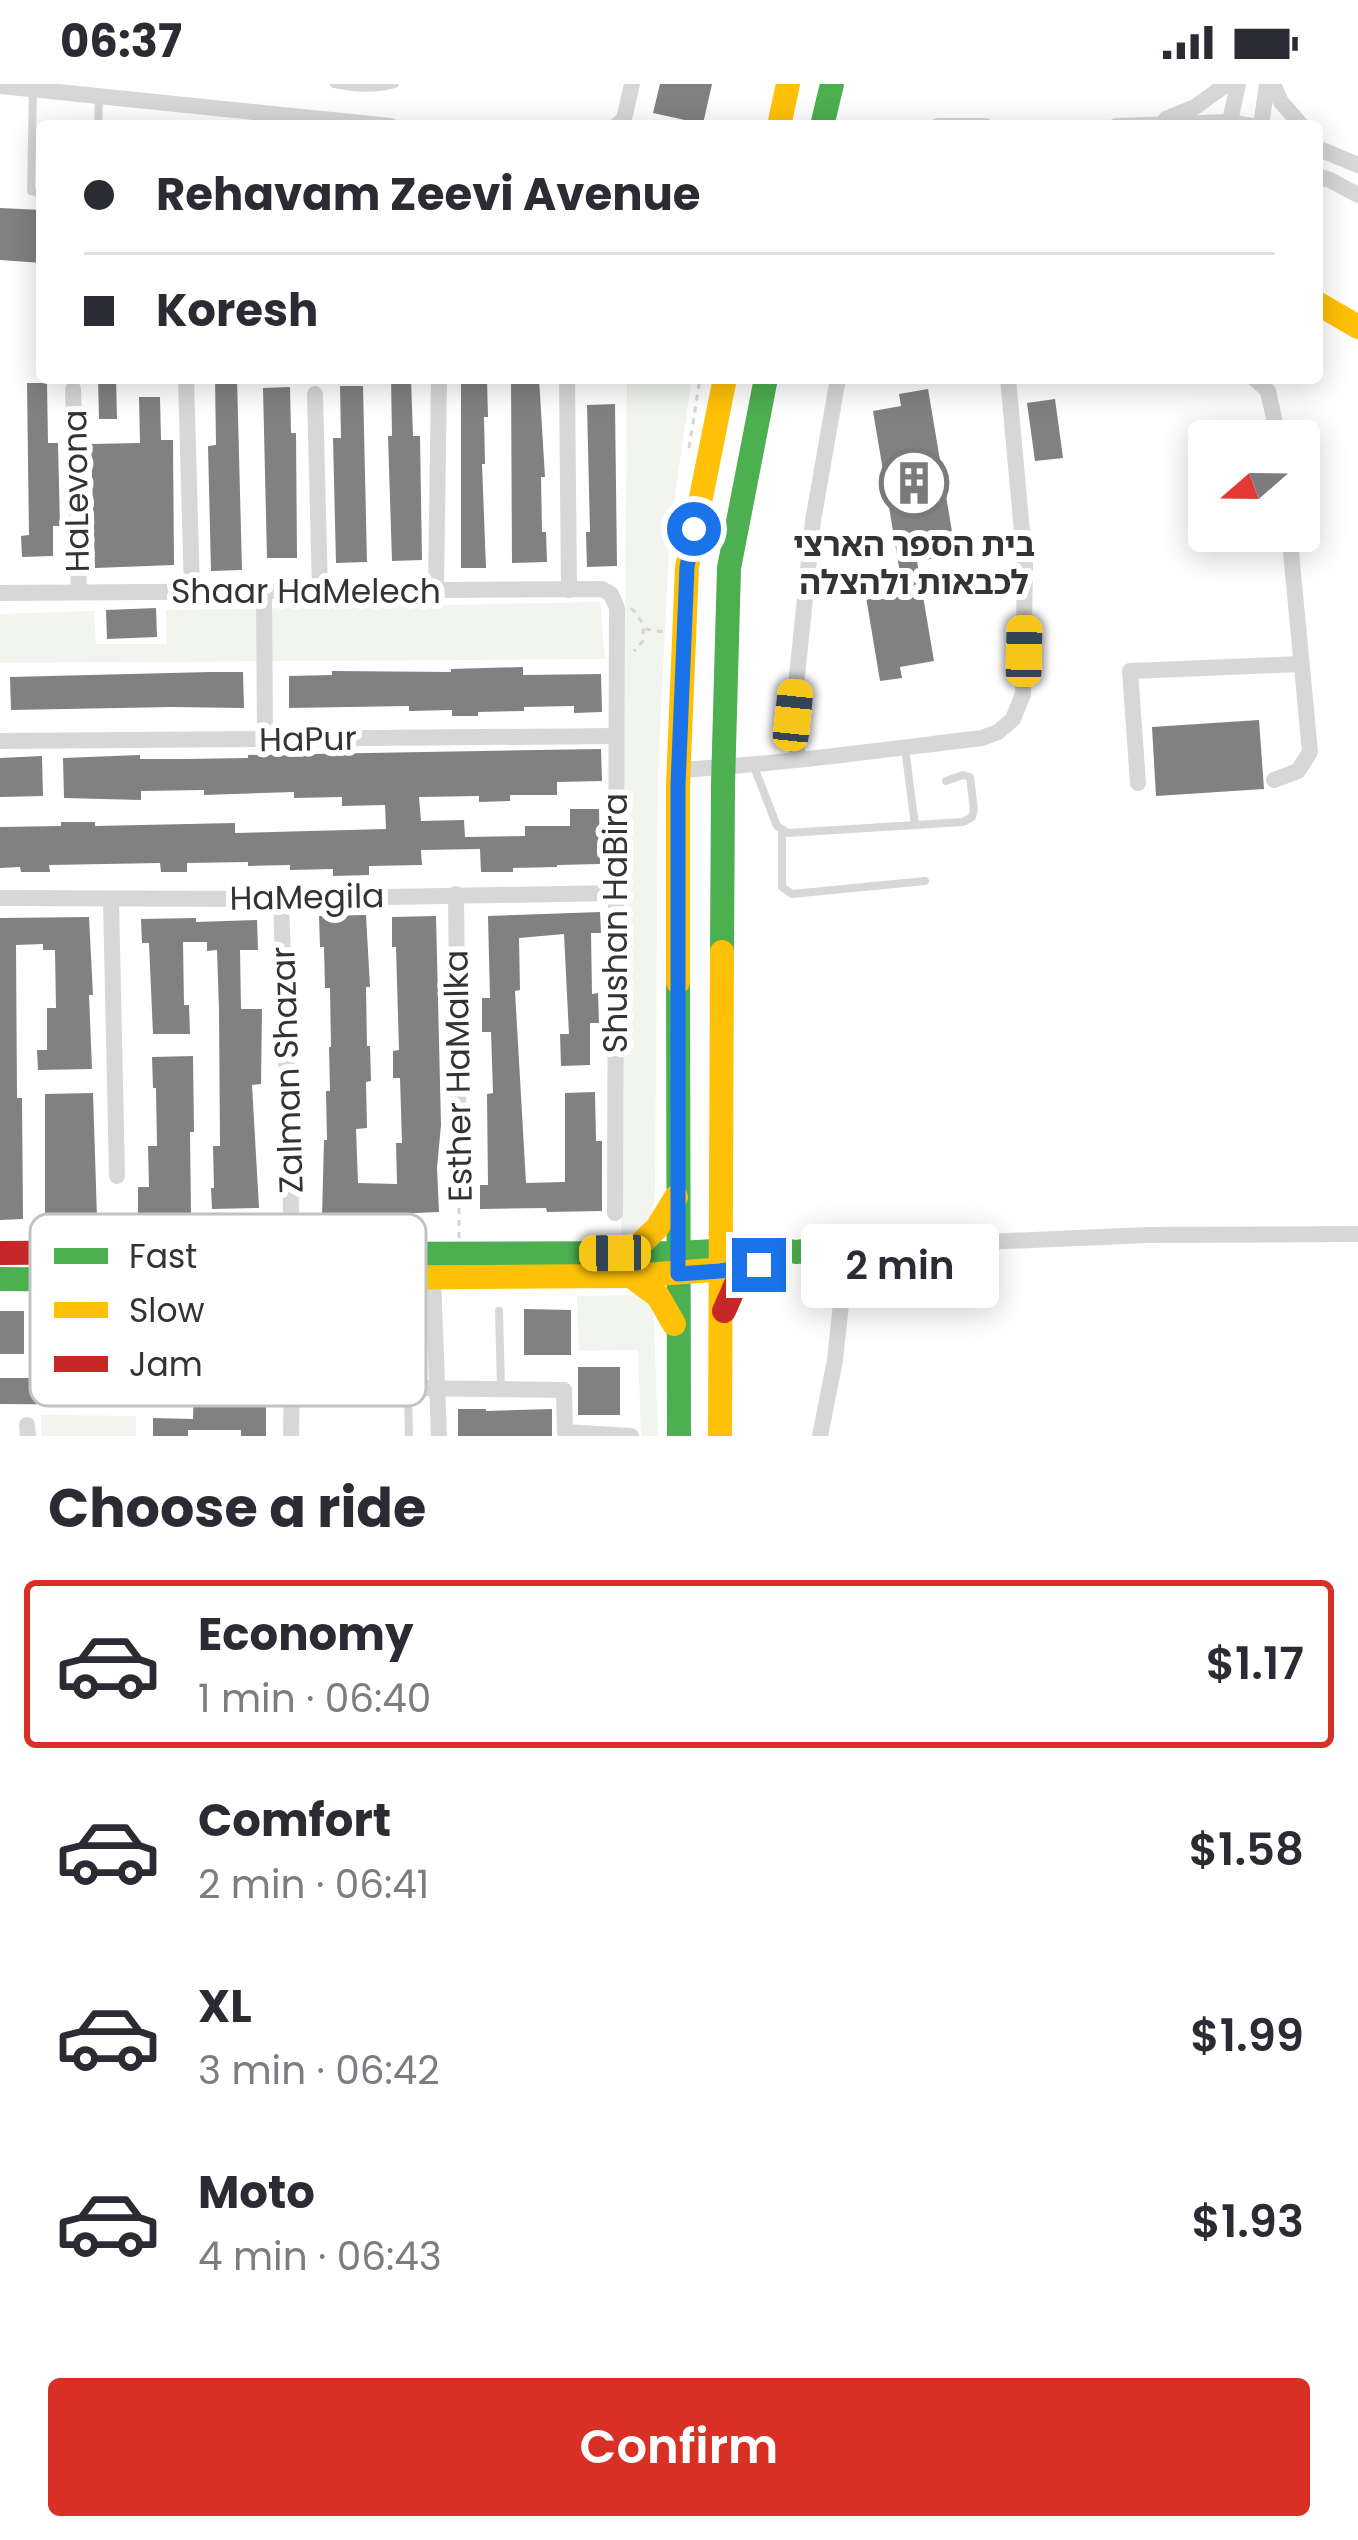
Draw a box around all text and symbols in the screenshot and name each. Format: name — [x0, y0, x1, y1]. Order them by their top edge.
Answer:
text: 06:37 — [60, 10, 182, 73]
text: Rehavam Zeevi Avenue — [156, 163, 701, 226]
text: Koresh — [156, 279, 318, 342]
street label: HaLevona — [51, 409, 101, 573]
north arrow — [1188, 420, 1320, 552]
map controls — [1188, 420, 1320, 552]
building icon: בית הספר הארצי לכבאות ולהצלה — [879, 448, 949, 518]
route start — [667, 502, 721, 556]
place label: בית הספר הארצי לכבאות ולהצלה — [793, 521, 1035, 606]
street label: Shaar HaMelech — [171, 568, 441, 615]
car — [1005, 615, 1043, 687]
car — [771, 677, 815, 753]
street label: HaPur — [259, 715, 357, 763]
street label: Shushan HaBira — [592, 793, 639, 1053]
street label: HaMegila — [229, 872, 385, 922]
street label: Zalman Shazar — [259, 946, 315, 1194]
street label: Esther HaMalka — [432, 950, 484, 1202]
legend — [30, 1214, 426, 1406]
callout: 2 min — [801, 1223, 999, 1307]
text: Fast — [129, 1233, 197, 1280]
car — [579, 1234, 651, 1272]
route end — [732, 1238, 786, 1292]
text: 2 min — [845, 1238, 955, 1293]
text: Slow — [129, 1287, 205, 1334]
text: Jam — [129, 1341, 203, 1388]
text: Choose a ride — [48, 1470, 426, 1546]
text: Economy — [198, 1603, 413, 1666]
icon: car — [54, 1610, 162, 1718]
text: $1.17 — [1206, 1632, 1304, 1695]
text: 1 min · 06:40 — [198, 1671, 431, 1726]
text: Comfort — [198, 1789, 391, 1852]
icon: car — [54, 1796, 162, 1904]
text: $1.58 — [1189, 1818, 1304, 1881]
text: 2 min · 06:41 — [198, 1857, 429, 1912]
text: XL — [198, 1975, 252, 2038]
icon: car — [54, 1982, 162, 2090]
text: $1.99 — [1190, 2004, 1304, 2067]
text: 3 min · 06:42 — [198, 2043, 440, 2098]
text: Moto — [198, 2161, 315, 2224]
icon: car — [54, 2168, 162, 2276]
text: $1.93 — [1191, 2190, 1304, 2253]
text: 4 min · 06:43 — [198, 2229, 442, 2284]
button: Confirm — [48, 2378, 1310, 2516]

